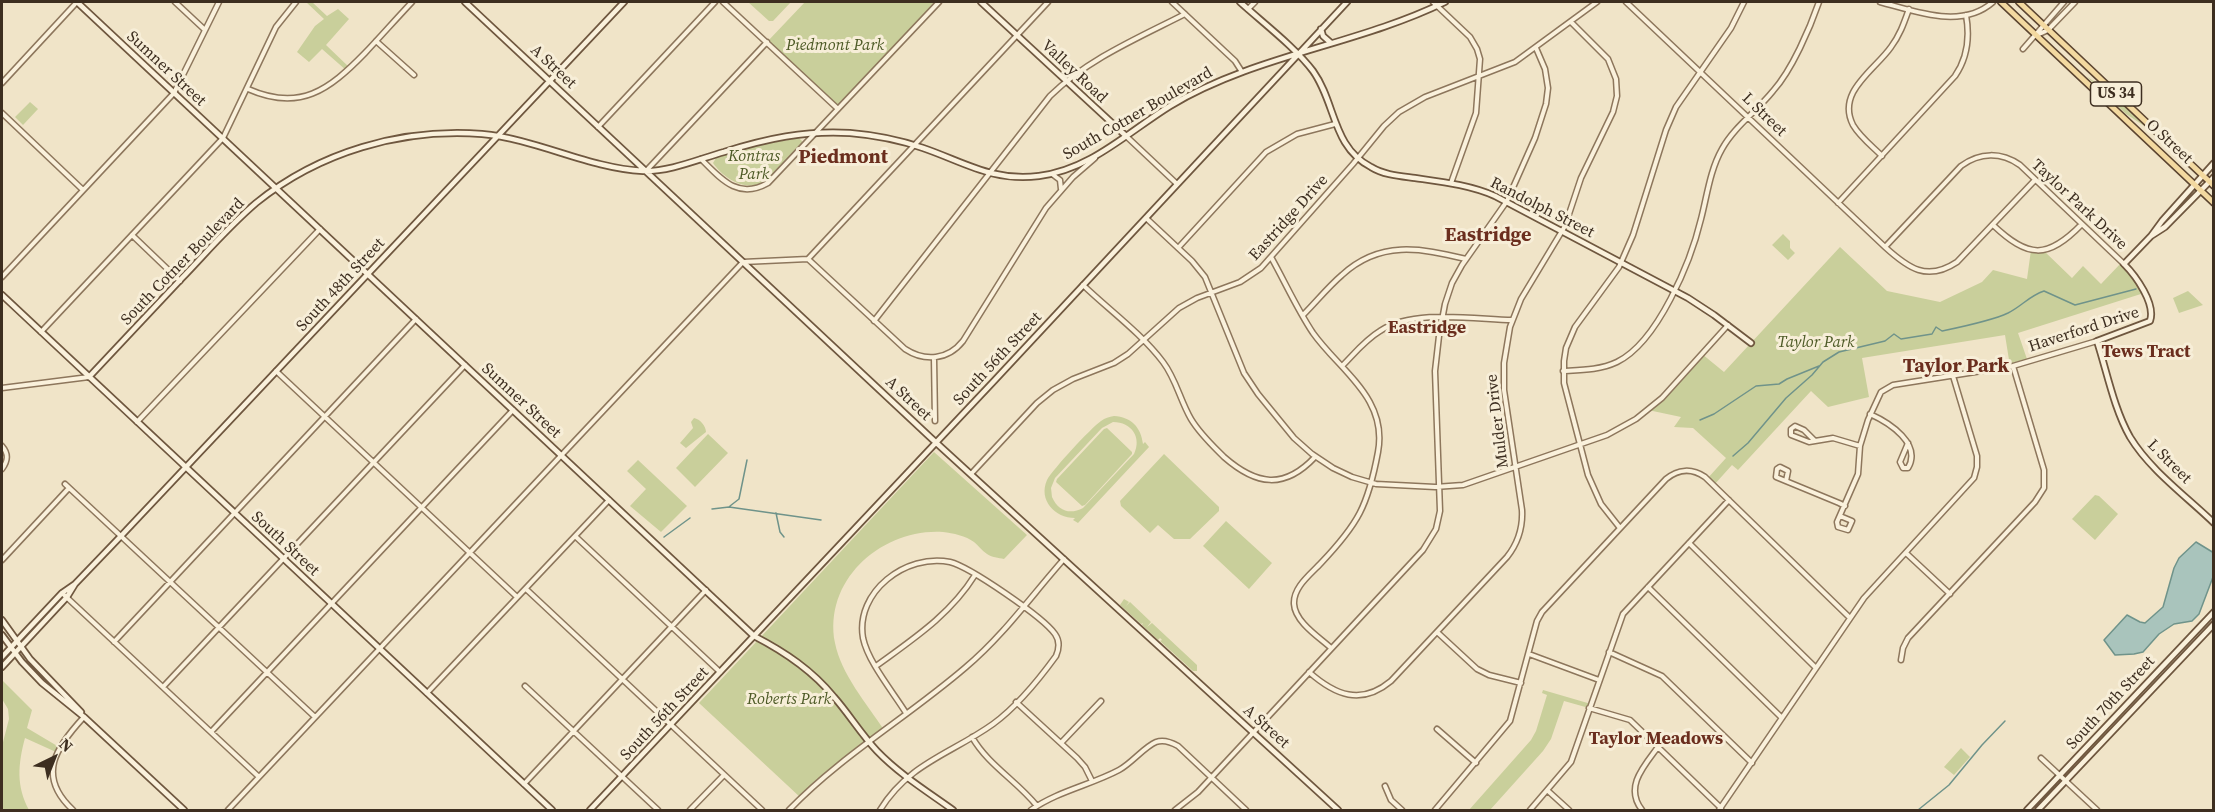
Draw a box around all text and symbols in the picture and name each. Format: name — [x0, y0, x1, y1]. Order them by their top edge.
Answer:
street label: Sumner Street — [122, 27, 210, 111]
park label: Piedmont Park — [786, 36, 884, 56]
street label: Valley Road — [1037, 37, 1111, 107]
street label: A Street — [526, 41, 580, 93]
street label: South Cotner Boulevard — [1060, 63, 1216, 165]
road number: US 34 — [2090, 82, 2142, 106]
street label: L Street — [1738, 89, 1790, 141]
street label: O Street — [2142, 116, 2196, 168]
district label: Piedmont — [798, 146, 888, 170]
park label: Kontras Park — [728, 147, 780, 185]
street label: Taylor Park Drive — [2027, 156, 2131, 254]
street label: Eastridge Drive — [1245, 171, 1333, 265]
street label: Randolph Street — [1487, 174, 1597, 242]
street label: South Cotner Boulevard — [117, 194, 249, 330]
district label: Eastridge — [1444, 224, 1532, 248]
street label: South 48th Street — [293, 234, 389, 336]
street label: Haverford Drive — [2026, 303, 2142, 357]
street label: South 56th Street — [950, 308, 1046, 410]
district label: Eastridge — [1388, 317, 1466, 339]
park label: Taylor Park — [1778, 333, 1854, 353]
district label: Tews Tract — [2101, 341, 2191, 363]
district label: Taylor Park — [1903, 355, 2009, 379]
street label: Sumner Street — [477, 359, 565, 443]
street label: A Street — [881, 373, 935, 425]
street label: Mulder Drive — [1483, 373, 1513, 469]
street label: L Street — [2143, 436, 2195, 488]
street label: South Street — [247, 508, 323, 580]
street label: South 70th Street — [2063, 652, 2159, 754]
street label: South 56th Street — [617, 663, 713, 765]
park label: Roberts Park — [747, 690, 831, 710]
street label: A Street — [1239, 701, 1293, 753]
north arrow — [24, 728, 84, 788]
district label: Taylor Meadows — [1589, 728, 1723, 750]
text: N — [55, 733, 78, 757]

